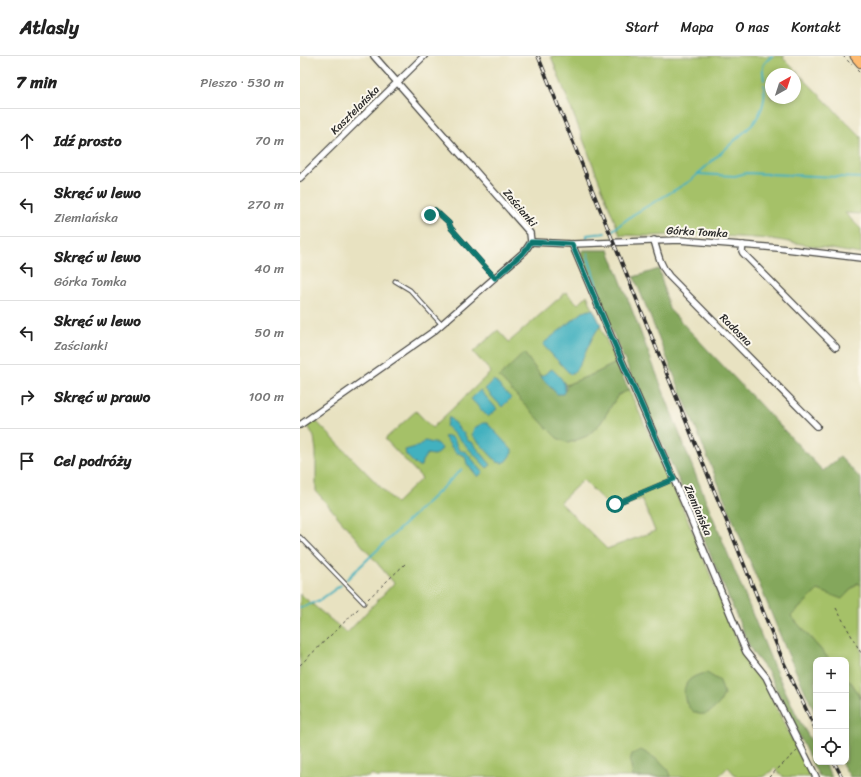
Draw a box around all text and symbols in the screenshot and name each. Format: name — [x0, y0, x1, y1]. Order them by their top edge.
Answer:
text: Atlasly — [20, 11, 79, 44]
text: Start — [625, 15, 659, 40]
text: Mapa — [681, 15, 713, 40]
text: O nas — [735, 15, 769, 40]
text: Kontakt — [791, 15, 841, 40]
text: 7 min — [16, 67, 57, 97]
north arrow — [765, 68, 801, 104]
text: Pieszo · 530 m — [200, 71, 284, 94]
street label: Kasztelańska — [326, 80, 385, 139]
text: Idź prosto — [54, 128, 122, 154]
text: 70 m — [255, 129, 284, 152]
icon: ahead — [16, 130, 38, 152]
text: Skręć w lewo — [54, 180, 141, 206]
street label: Zaścianki — [498, 184, 542, 232]
text: 270 m — [247, 193, 284, 216]
icon: left — [16, 194, 38, 216]
text: Ziemiańska — [54, 206, 118, 229]
route end — [421, 206, 439, 224]
street label: Górka Tomka — [666, 221, 729, 243]
text: Skręć w lewo — [54, 244, 141, 270]
text: 40 m — [254, 257, 284, 280]
icon: left — [16, 258, 38, 280]
text: Górka Tomka — [54, 270, 127, 293]
text: Skręć w lewo — [54, 308, 141, 334]
street label: Radosna — [715, 309, 757, 351]
text: 50 m — [254, 321, 284, 344]
icon: left — [16, 322, 38, 344]
text: Zaścianki — [54, 334, 108, 357]
text: Skręć w prawo — [54, 384, 150, 410]
text: 100 m — [249, 385, 284, 408]
icon: right — [16, 386, 38, 408]
text: Cel podróży — [54, 448, 131, 474]
icon: arrive — [16, 450, 38, 472]
street label: Ziemiańska — [679, 481, 717, 539]
route start — [606, 495, 624, 513]
map controls — [813, 657, 849, 765]
button: + — [813, 657, 849, 693]
button: − — [813, 693, 849, 729]
button: locate — [813, 729, 849, 765]

